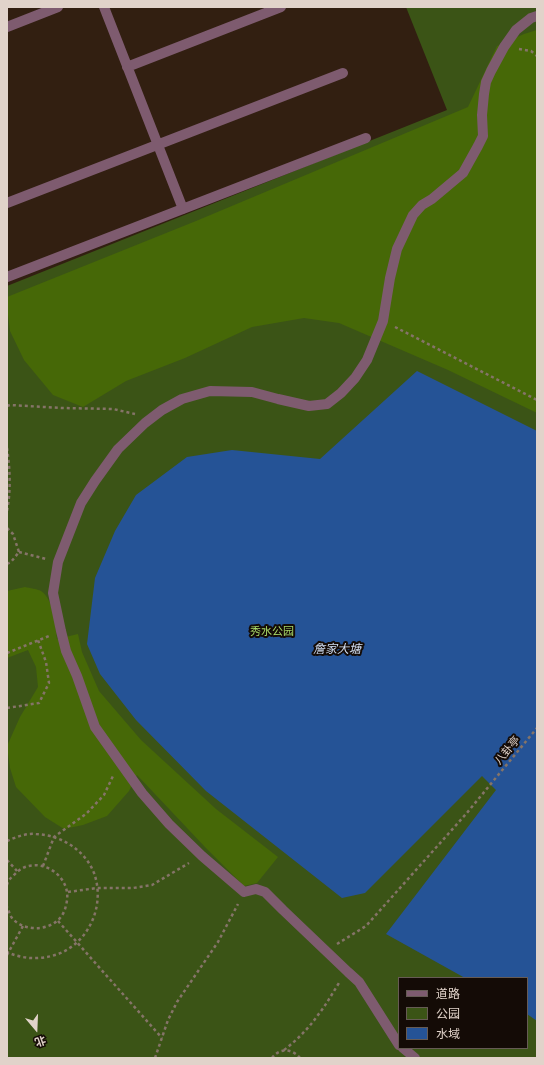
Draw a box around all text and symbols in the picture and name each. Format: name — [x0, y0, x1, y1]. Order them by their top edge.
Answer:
park label: 秀水公园 — [250, 625, 294, 639]
water label: 詹家大塘 — [313, 643, 361, 657]
street label: 八卦亭 — [492, 734, 524, 768]
legend — [398, 977, 528, 1049]
text: 道路 — [436, 986, 460, 1002]
text: 公园 — [436, 1006, 460, 1022]
north arrow — [16, 1009, 56, 1049]
text: 水域 — [436, 1026, 460, 1042]
text: 北 — [32, 1032, 48, 1050]

